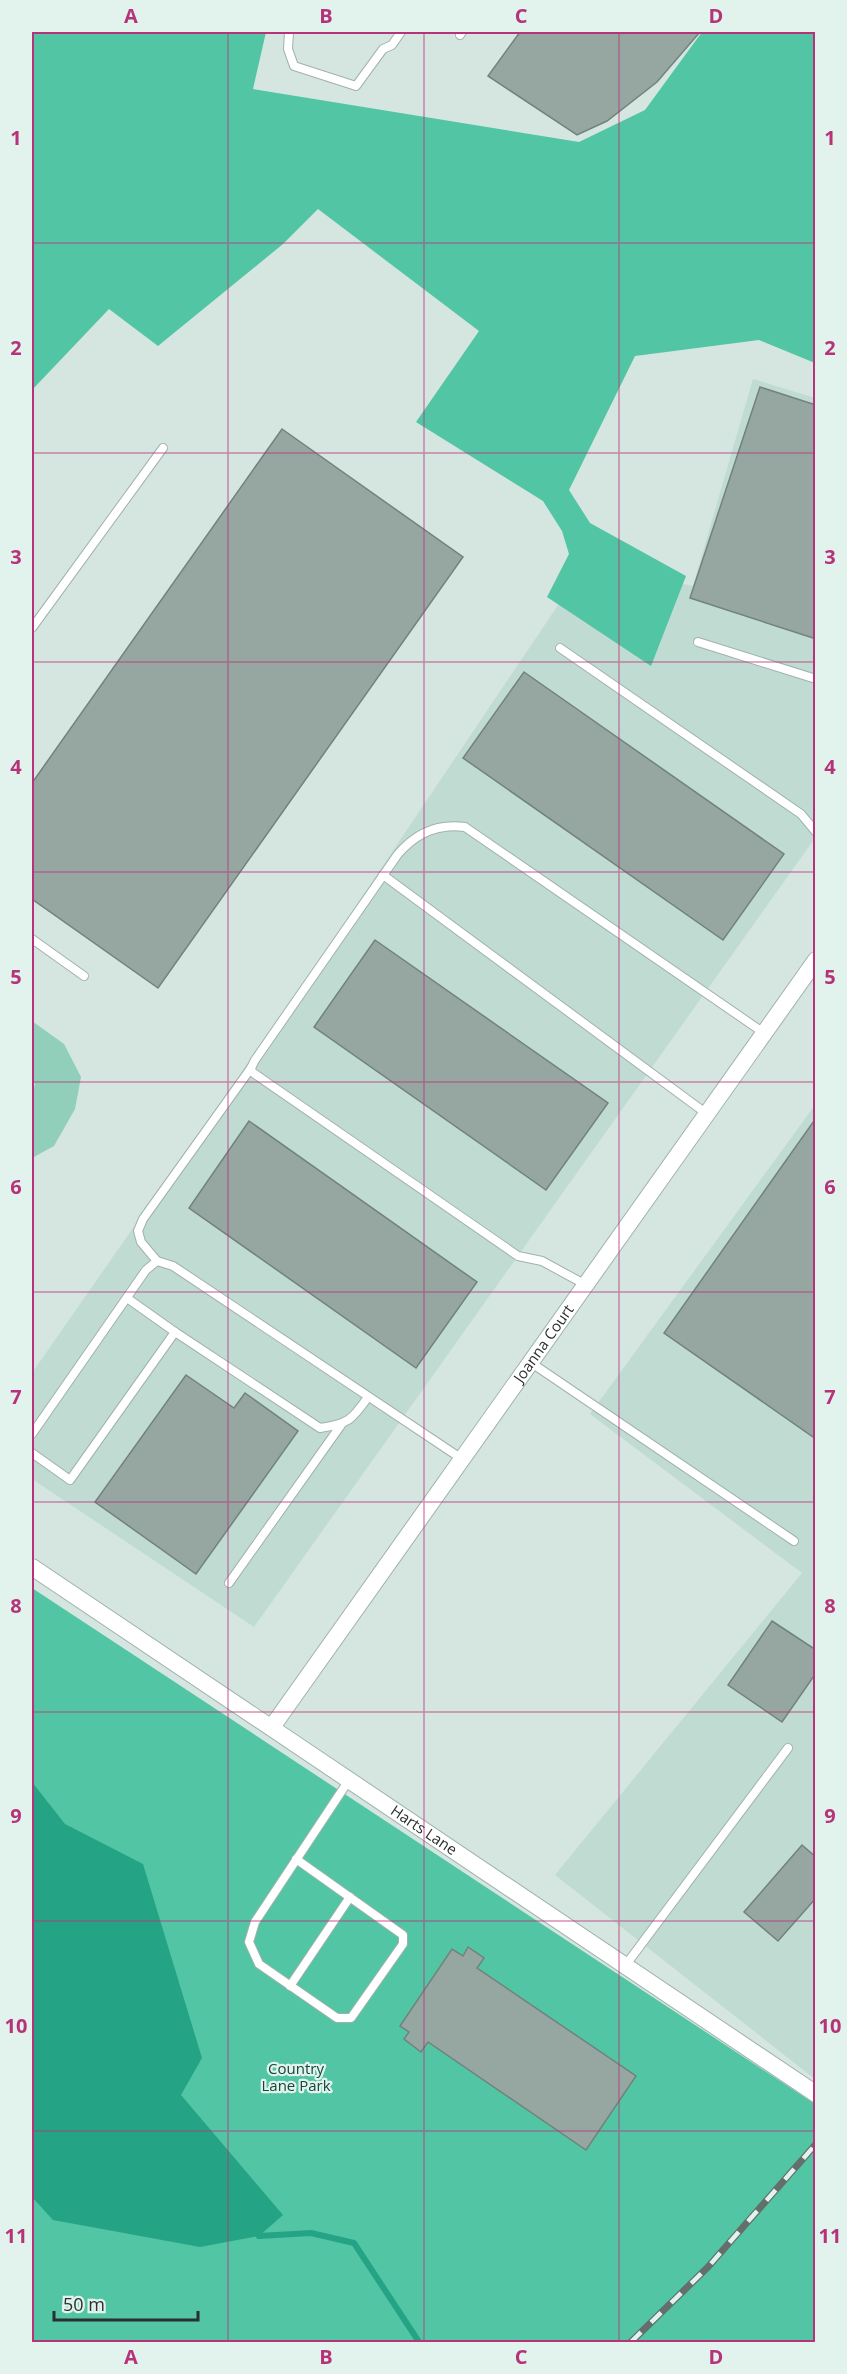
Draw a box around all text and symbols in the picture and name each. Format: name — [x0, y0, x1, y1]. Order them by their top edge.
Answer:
text: A — [124, 2, 138, 29]
text: B — [319, 2, 333, 29]
text: C — [515, 2, 528, 29]
text: D — [709, 2, 723, 29]
text: 1 — [10, 124, 22, 151]
text: 1 — [824, 124, 836, 151]
text: 2 — [10, 334, 22, 361]
text: 2 — [824, 334, 836, 361]
text: 3 — [10, 543, 22, 570]
text: 3 — [824, 543, 836, 570]
text: 4 — [10, 753, 22, 780]
text: 4 — [824, 753, 836, 780]
text: 5 — [10, 963, 22, 990]
text: 5 — [824, 963, 836, 990]
text: 6 — [10, 1173, 22, 1200]
text: 6 — [824, 1173, 836, 1200]
street label: Joanna Court — [507, 1300, 578, 1388]
text: 7 — [10, 1383, 22, 1410]
text: 7 — [824, 1383, 836, 1410]
text: 8 — [10, 1592, 22, 1619]
text: 8 — [824, 1592, 836, 1619]
street label: Harts Lane — [387, 1800, 461, 1859]
text: 9 — [10, 1802, 22, 1829]
text: 9 — [824, 1802, 836, 1829]
text: 10 — [5, 2012, 27, 2039]
text: 10 — [819, 2012, 841, 2039]
park label: Country Lane Park — [261, 2058, 331, 2095]
text: 11 — [5, 2222, 27, 2249]
text: 11 — [819, 2222, 841, 2249]
scale bar — [54, 2284, 198, 2322]
text: 50 m — [63, 2292, 105, 2316]
text: A — [124, 2343, 138, 2370]
text: B — [319, 2343, 333, 2370]
text: C — [515, 2343, 528, 2370]
text: D — [709, 2343, 723, 2370]

